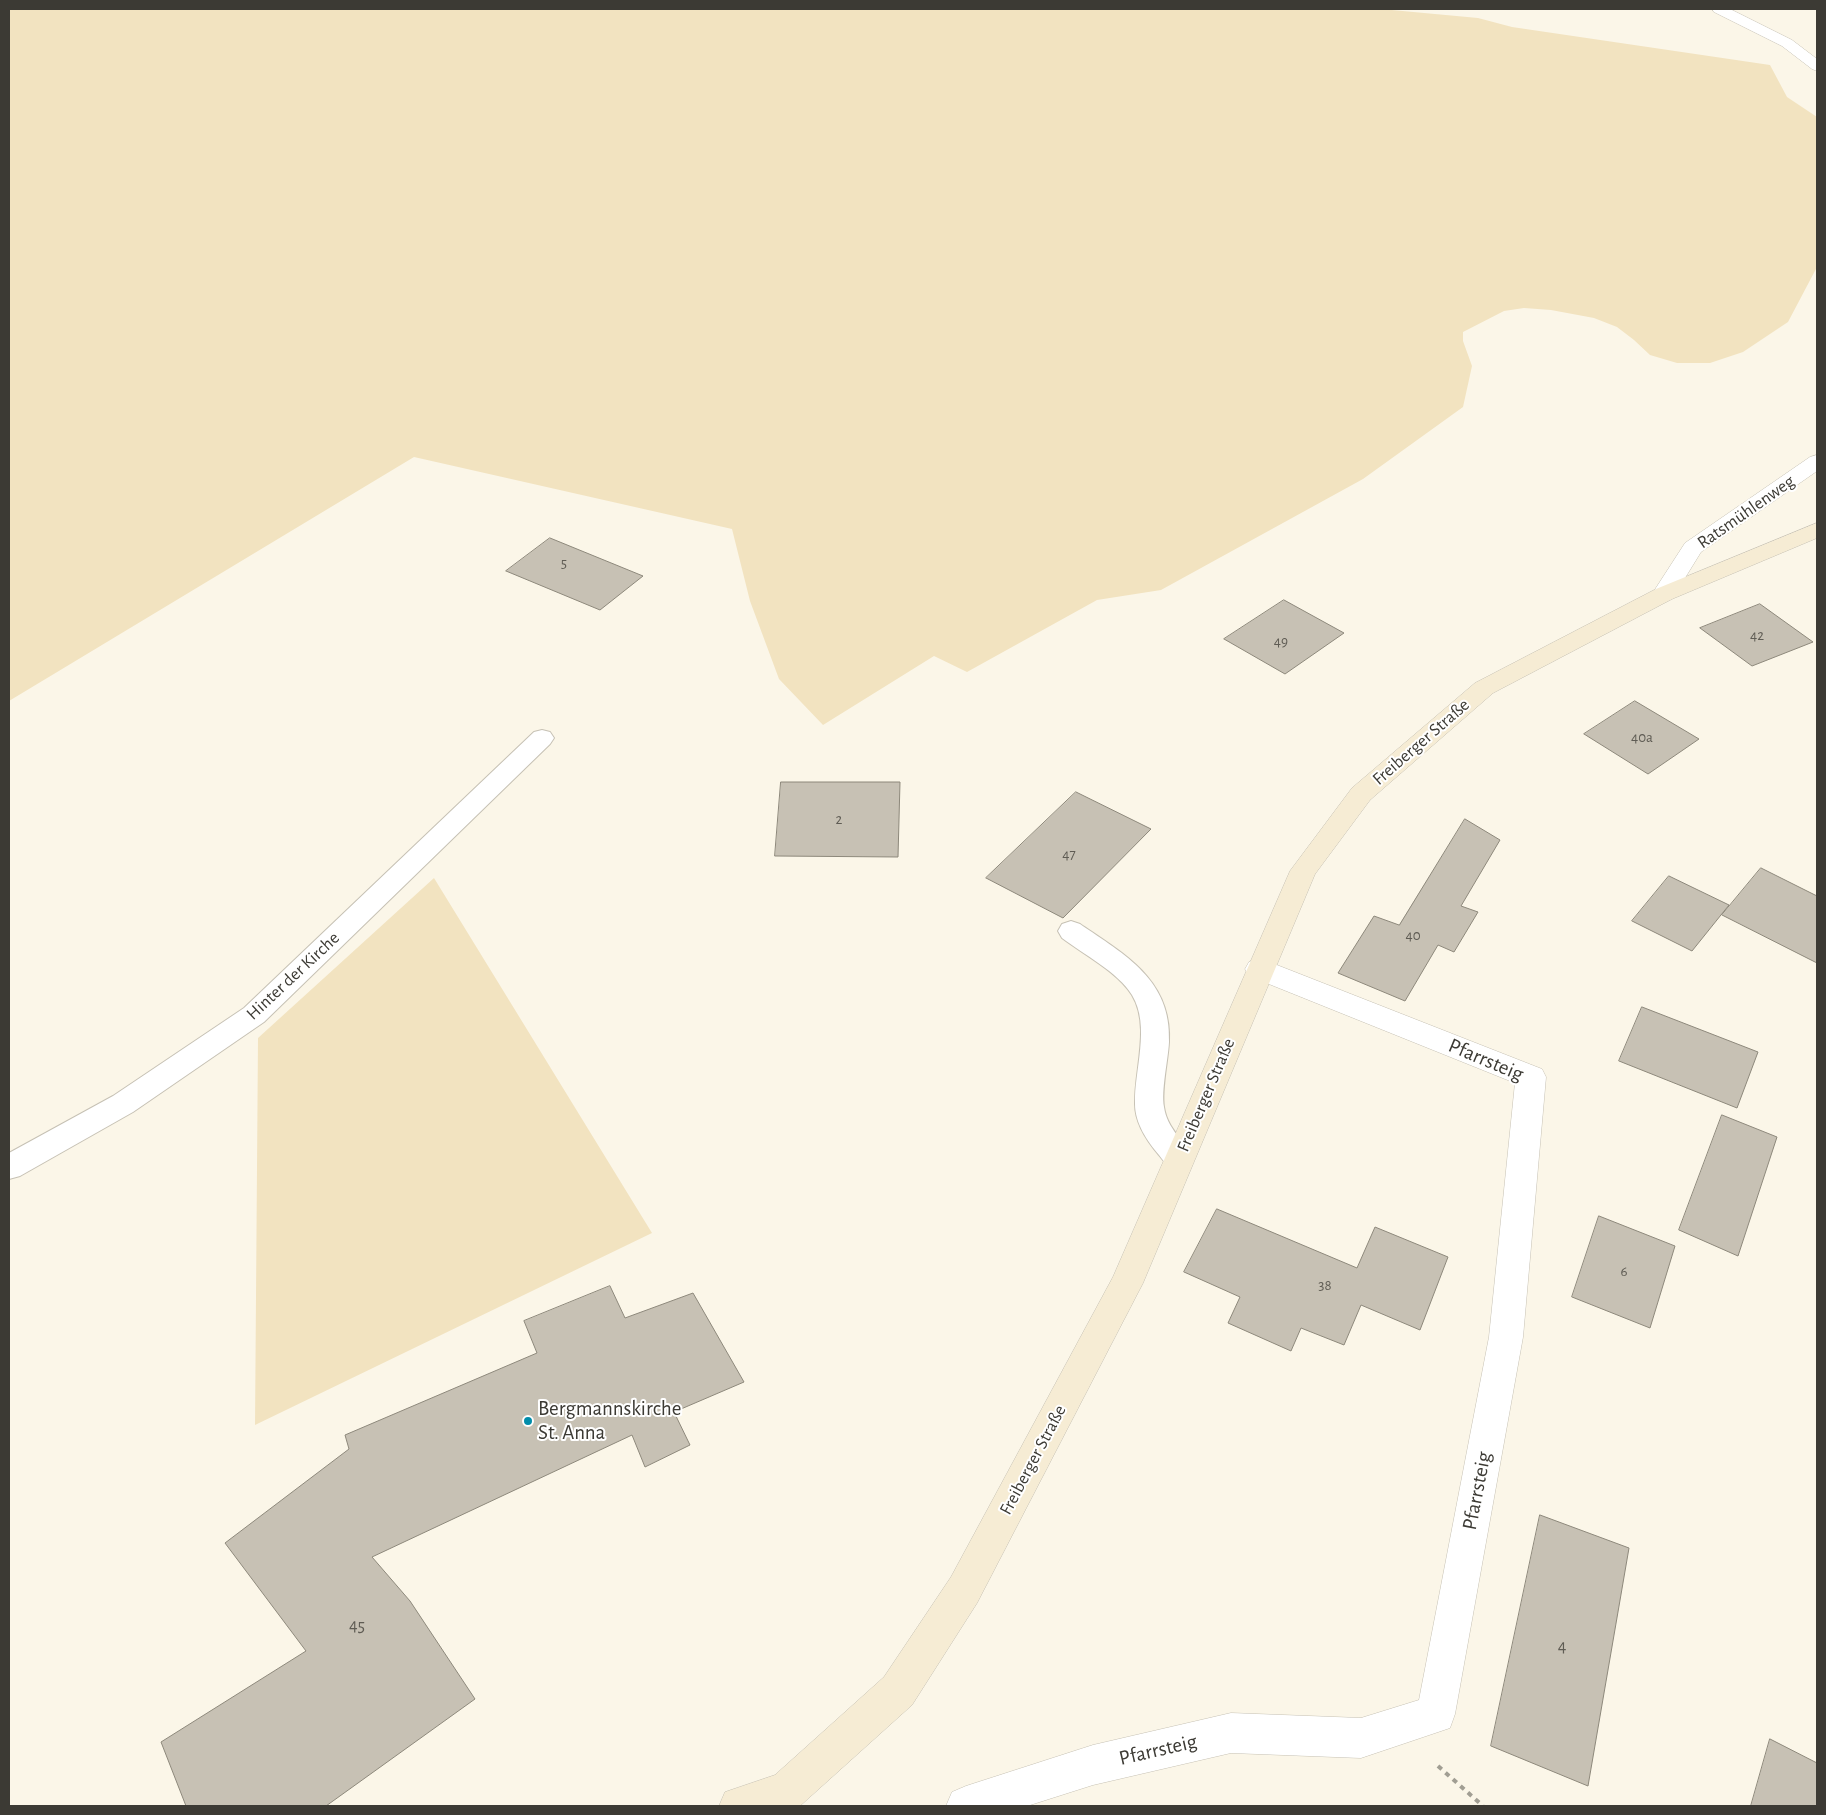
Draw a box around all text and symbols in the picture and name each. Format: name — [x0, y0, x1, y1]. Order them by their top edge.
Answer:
street label: Ratsmühlenweg — [1693, 471, 1799, 553]
house number: 5 — [561, 554, 567, 572]
house number: 42 — [1750, 626, 1764, 644]
house number: 49 — [1274, 632, 1288, 650]
street label: Freiberger Straße — [1368, 694, 1474, 790]
house number: 40a — [1631, 728, 1653, 746]
house number: 2 — [836, 810, 842, 828]
house number: 47 — [1062, 845, 1076, 863]
house number: 40 — [1405, 926, 1421, 944]
street label: Hinter der Kirche — [242, 927, 344, 1025]
street label: Pfarrsteig — [1445, 1033, 1527, 1087]
street label: Freiberger Straße — [1172, 1035, 1240, 1155]
house number: 6 — [1620, 1262, 1628, 1280]
house number: 38 — [1318, 1276, 1332, 1294]
place label: Bergmannskirche St. Anna — [538, 1396, 681, 1446]
street label: Freiberger Straße — [995, 1401, 1071, 1519]
marker: Bergmannskirche St. Anna — [522, 1415, 534, 1427]
street label: Pfarrsteig — [1457, 1450, 1497, 1532]
house number: 45 — [349, 1615, 365, 1637]
house number: 4 — [1558, 1636, 1566, 1658]
street label: Pfarrsteig — [1117, 1729, 1199, 1771]

